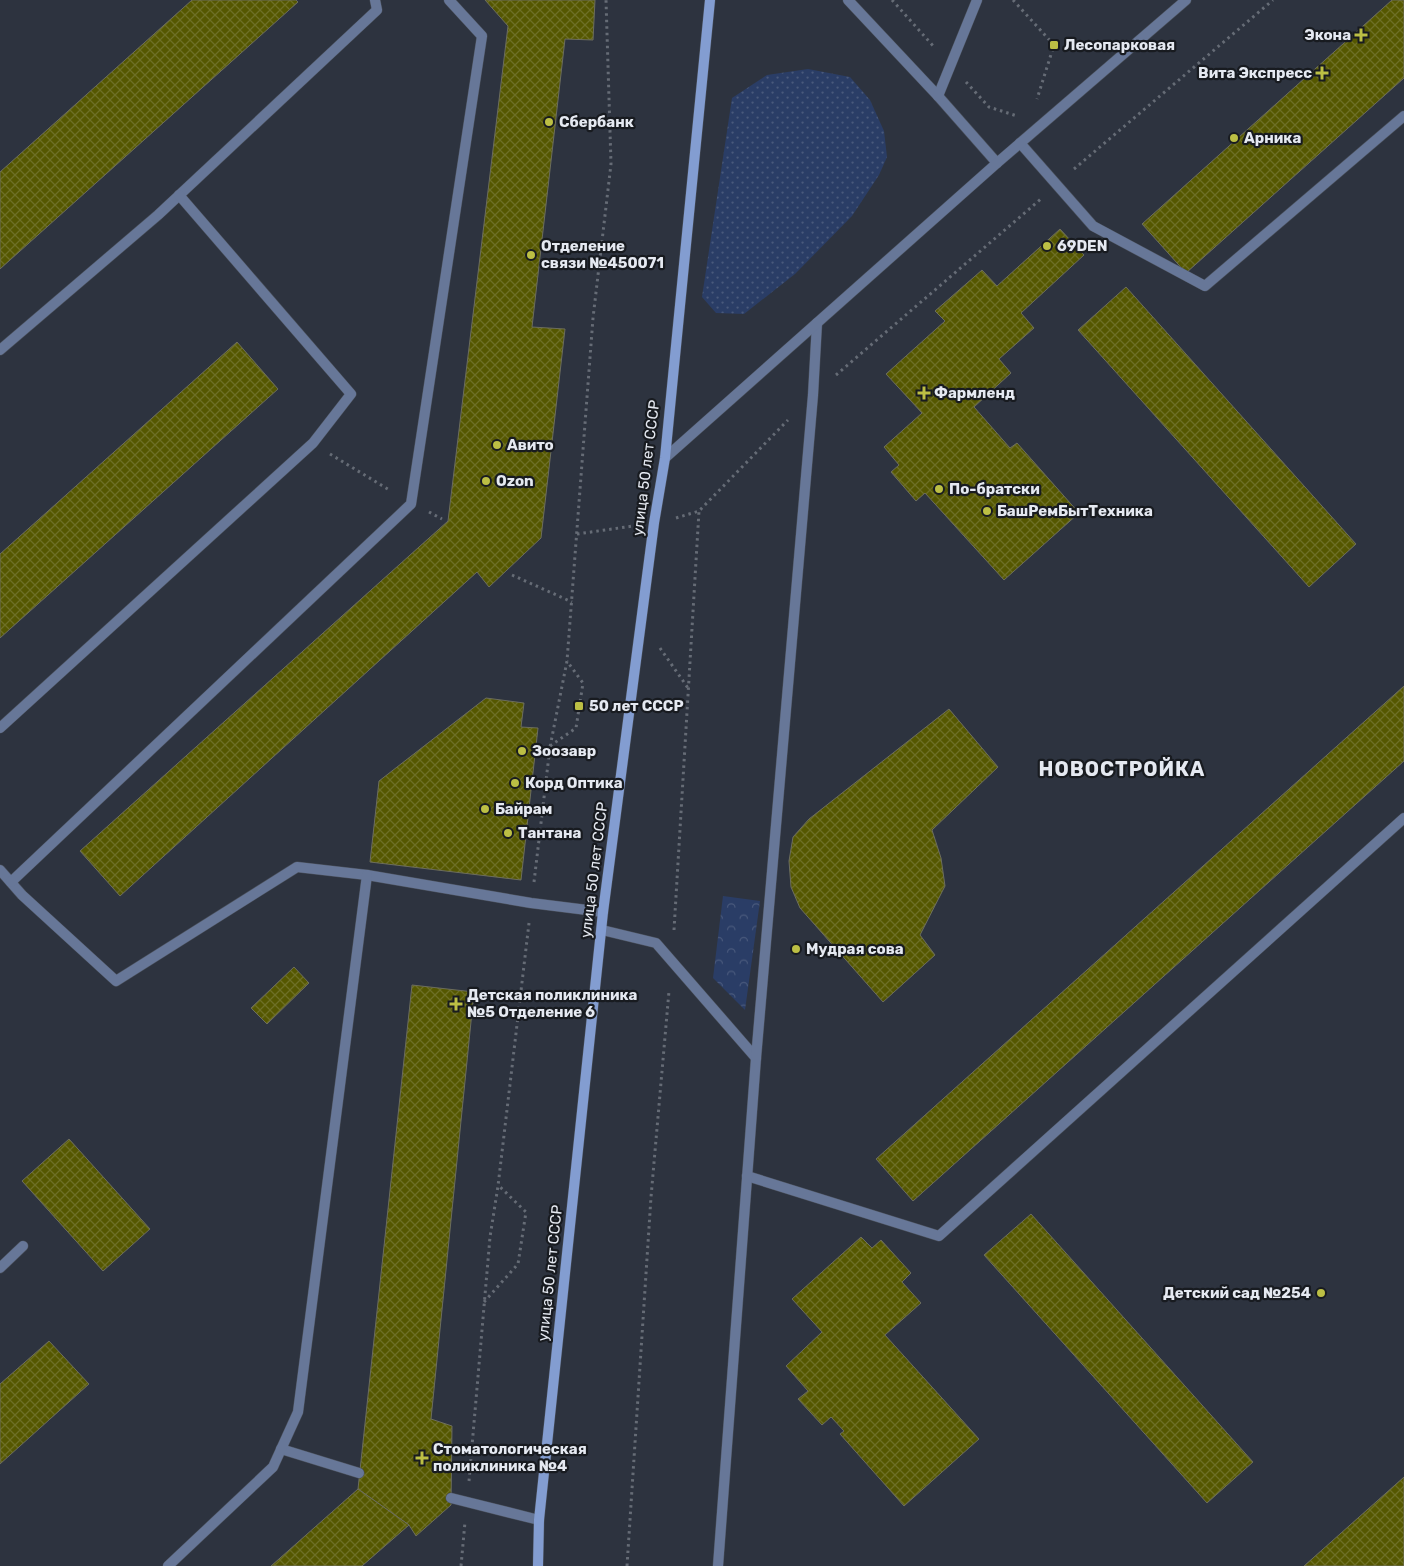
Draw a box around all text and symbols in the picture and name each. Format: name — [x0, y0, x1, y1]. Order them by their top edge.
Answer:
place label: Экона — [1304, 26, 1351, 44]
marker: Экона — [1355, 29, 1367, 41]
place label: Лесопарковая — [1064, 36, 1175, 54]
marker: Лесопарковая — [1048, 39, 1060, 51]
place label: Вита Экспресс — [1198, 64, 1312, 82]
marker: Вита Экспресс — [1316, 67, 1328, 79]
place label: Сбербанк — [559, 113, 634, 131]
marker: Сбербанк — [543, 116, 555, 128]
place label: Арника — [1244, 129, 1301, 147]
marker: Арника — [1228, 132, 1240, 144]
place label: Отделение связи №450071 — [541, 237, 664, 272]
place label: 69DEN — [1057, 237, 1108, 255]
marker: 69DEN — [1041, 240, 1053, 252]
marker: Отделение связи №450071 — [525, 249, 537, 261]
place label: Фармленд — [934, 384, 1015, 402]
marker: Фармленд — [918, 387, 930, 399]
street label: улица 50 лет СССР — [629, 399, 663, 537]
place label: Авито — [507, 436, 554, 454]
marker: Авито — [491, 439, 503, 451]
place label: Ozon — [496, 472, 534, 490]
marker: Ozon — [480, 475, 492, 487]
place label: По-братски — [949, 480, 1040, 498]
marker: По-братски — [933, 483, 945, 495]
place label: БашРемБытТехника — [997, 502, 1153, 520]
marker: БашРемБытТехника — [981, 505, 993, 517]
place label: 50 лет СССР — [589, 697, 684, 715]
marker: 50 лет СССР — [573, 700, 585, 712]
place label: Зоозавр — [532, 742, 596, 760]
marker: Зоозавр — [516, 745, 528, 757]
district label: НОВОСТРОЙКА — [1039, 757, 1205, 781]
place label: Корд Оптика — [525, 774, 623, 792]
marker: Корд Оптика — [509, 777, 521, 789]
place label: Байрам — [495, 800, 552, 818]
street label: улица 50 лет СССР — [577, 801, 611, 939]
marker: Байрам — [479, 803, 491, 815]
place label: Тантана — [518, 824, 582, 842]
marker: Тантана — [502, 827, 514, 839]
place label: Мудрая сова — [806, 940, 904, 958]
marker: Мудрая сова — [790, 943, 802, 955]
place label: Детская поликлиника №5 Отделение 6 — [467, 986, 638, 1021]
marker: Детская поликлиника №5 Отделение 6 — [449, 997, 463, 1011]
street label: улица 50 лет СССР — [534, 1204, 566, 1342]
place label: Детский сад №254 — [1163, 1284, 1311, 1302]
marker: Детский сад №254 — [1315, 1287, 1327, 1299]
place label: Стоматологическая поликлиника №4 — [433, 1440, 587, 1475]
marker: Стоматологическая поликлиника №4 — [415, 1451, 429, 1465]

